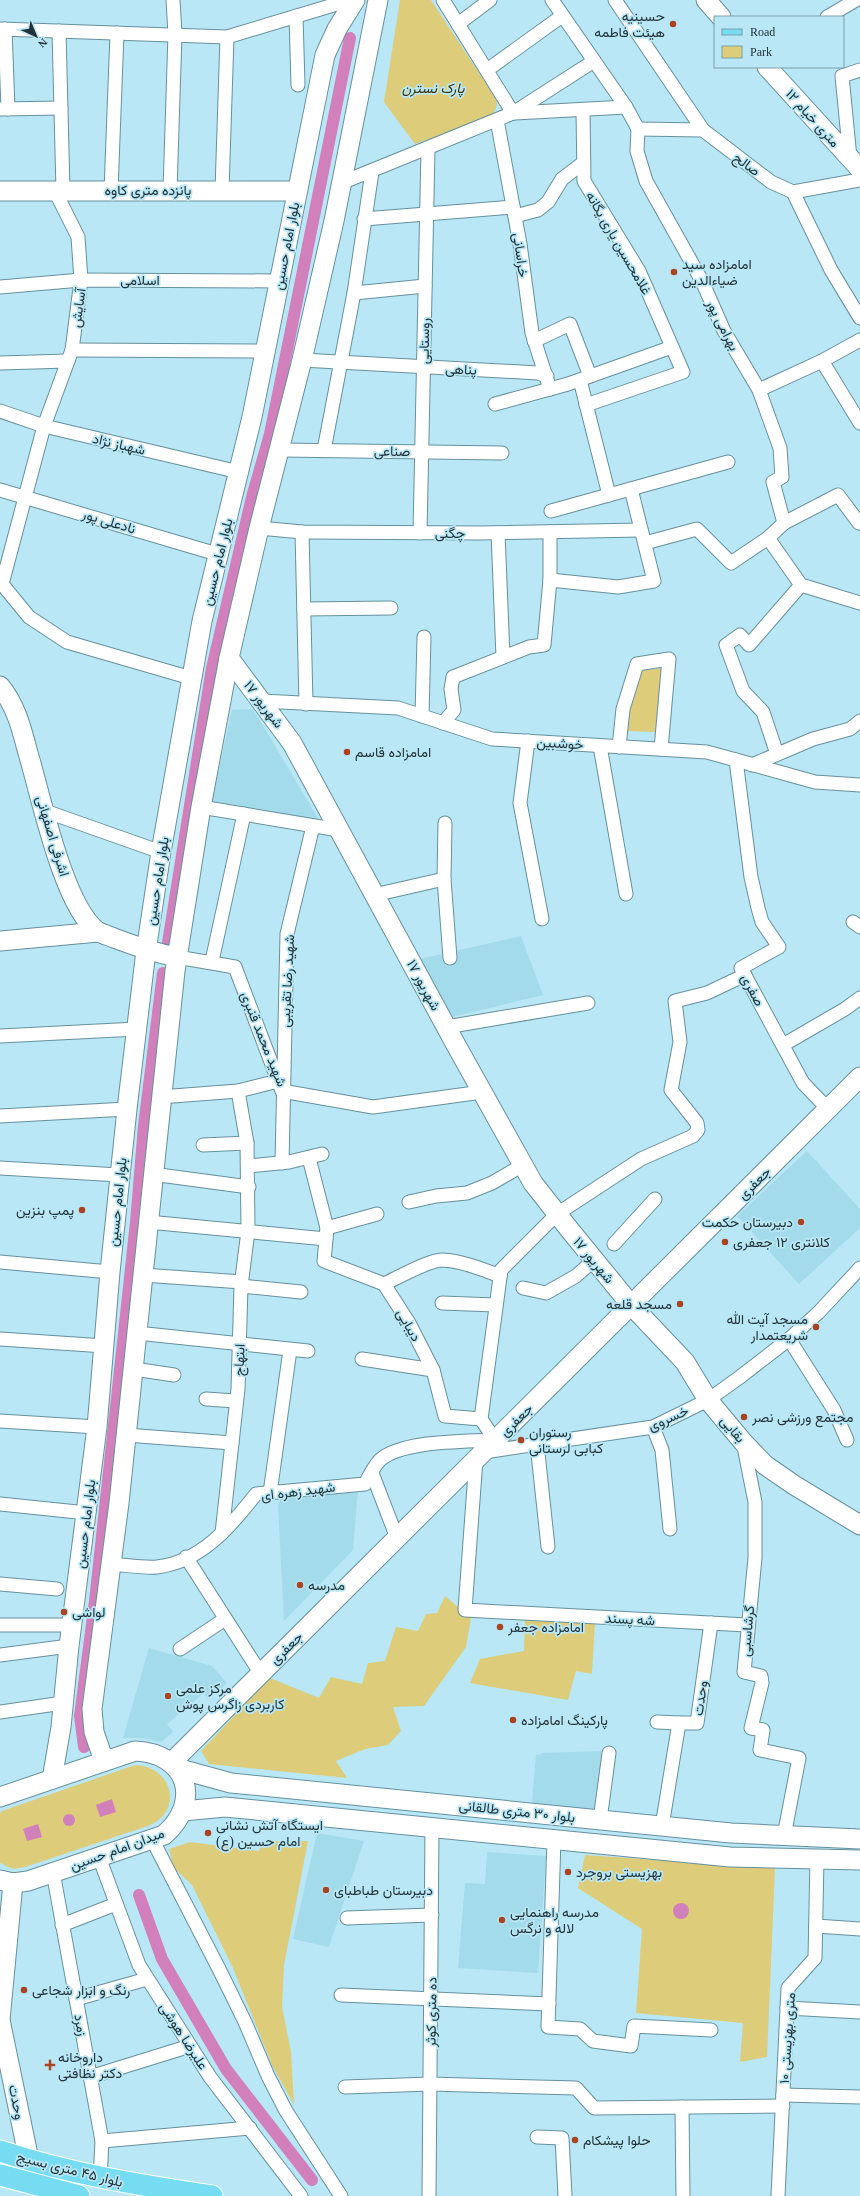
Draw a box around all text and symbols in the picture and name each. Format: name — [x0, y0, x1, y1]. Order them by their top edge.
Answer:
place label: حسینیه هیئت فاطمه — [594, 9, 665, 40]
north arrow — [16, 16, 56, 56]
legend — [714, 16, 844, 68]
marker: حسینیه هیئت فاطمه — [668, 19, 678, 29]
text: Road — [750, 25, 775, 39]
text: N — [36, 36, 50, 50]
text: Park — [750, 45, 772, 59]
park label: پارک نسترن — [402, 81, 465, 98]
street label: ۱۲ متری خیام — [782, 86, 842, 151]
street label: صالح — [729, 150, 763, 182]
street label: پانزده متری کاوه — [105, 183, 191, 200]
street label: غلامحسین یاری یگانه — [582, 189, 654, 298]
street label: بلوار امام حسین — [271, 201, 303, 292]
street label: خراسانی — [509, 232, 531, 278]
place label: امامزاده سید ضیاءالدین — [682, 257, 752, 289]
marker: امامزاده سید ضیاءالدین — [669, 267, 679, 277]
street label: اسلامی — [120, 273, 160, 289]
street label: آسایش — [68, 286, 90, 329]
street label: بهرامی پور — [701, 296, 742, 354]
street label: روستایی — [417, 318, 433, 364]
street label: پناهی — [445, 361, 477, 380]
street label: شهباز نژاد — [91, 431, 147, 459]
street label: صناعی — [374, 444, 411, 460]
street label: نادعلی پور — [79, 506, 137, 539]
street label: بلوار امام حسین — [199, 517, 237, 608]
street label: چگنی — [435, 526, 465, 543]
street label: ۱۷ شهریور — [240, 678, 286, 732]
street label: خوشبین — [536, 735, 584, 753]
place label: امامزاده قاسم — [355, 745, 431, 761]
marker: امامزاده قاسم — [342, 747, 352, 757]
street label: اشرفی اصفهانی — [32, 794, 72, 878]
street label: بلوار امام حسین — [143, 836, 173, 927]
street label: شهید رضا تقریبی — [278, 934, 298, 1028]
street label: ۱۷ شهریور — [403, 957, 443, 1014]
street label: صفری — [737, 972, 767, 1009]
street label: شهید محمد قنبری — [237, 989, 289, 1089]
street label: بلوار امام حسین — [105, 1157, 131, 1247]
street label: جعفری — [735, 1164, 774, 1203]
place label: پمپ بنزین — [16, 1203, 74, 1220]
marker: پمپ بنزین — [77, 1205, 87, 1215]
place label: دبیرستان حکمت — [702, 1215, 793, 1231]
marker: دبیرستان حکمت — [796, 1217, 806, 1227]
street label: ۱۷ شهریور — [569, 1234, 617, 1287]
place label: کلانتری ۱۲ جعفری — [733, 1235, 830, 1251]
marker: کلانتری ۱۲ جعفری — [720, 1237, 730, 1247]
place label: مسجد قلعه — [606, 1297, 672, 1313]
marker: مسجد قلعه — [675, 1299, 685, 1309]
street label: دیبایی — [392, 1306, 424, 1345]
place label: مسجد آیت الله شریعتمدار — [726, 1311, 808, 1344]
marker: مسجد آیت الله شریعتمدار — [811, 1322, 821, 1332]
street label: ابتهاج — [231, 1344, 251, 1377]
street label: جعفری — [497, 1401, 536, 1440]
street label: خسروی — [646, 1403, 691, 1435]
place label: مجتمع ورزشی نصر — [751, 1410, 854, 1428]
marker: مجتمع ورزشی نصر — [739, 1412, 749, 1422]
street label: بقایی — [716, 1413, 748, 1446]
place label: رستوران کبابی لرستانی — [529, 1425, 603, 1457]
marker: رستوران کبابی لرستانی — [516, 1435, 526, 1445]
street label: بلوار امام حسین — [73, 1479, 99, 1569]
street label: شهید زهره ای — [260, 1479, 336, 1504]
place label: مدرسه — [308, 1578, 345, 1594]
marker: مدرسه — [295, 1580, 305, 1590]
place label: لواشی — [72, 1605, 106, 1621]
street label: گرشاسبی — [738, 1605, 758, 1657]
marker: لواشی — [59, 1607, 69, 1617]
street label: شه پسند — [604, 1611, 655, 1630]
place label: امامزاده جعفر — [507, 1620, 584, 1636]
marker: امامزاده جعفر — [495, 1622, 505, 1632]
street label: جعفری — [267, 1629, 306, 1668]
street label: وحدت — [691, 1680, 711, 1717]
place label: مرکز علمی کاربردی زاگرس پوش — [176, 1681, 284, 1714]
marker: مرکز علمی کاربردی زاگرس پوش — [163, 1691, 173, 1701]
place label: پارکینگ امامزاده — [521, 1713, 608, 1730]
marker: پارکینگ امامزاده — [508, 1715, 518, 1725]
street label: بلوار ۳۰ متری طالقانی — [458, 1798, 576, 1826]
place label: ایستگاه آتش نشانی امام حسین (ع) — [216, 1818, 323, 1852]
street label: میدان امام حسین — [68, 1825, 167, 1874]
marker: ایستگاه آتش نشانی امام حسین (ع) — [203, 1828, 213, 1838]
place label: بهزیستی بروجرد — [576, 1865, 662, 1881]
marker: بهزیستی بروجرد — [563, 1867, 573, 1877]
place label: دبیرستان طباطبای — [334, 1883, 433, 1899]
marker: دبیرستان طباطبای — [321, 1885, 331, 1895]
place label: مدرسه راهنمایی لاله و نرگس — [510, 1905, 599, 1937]
marker: مدرسه راهنمایی لاله و نرگس — [497, 1915, 507, 1925]
street label: ده متری کوثر — [423, 1977, 441, 2048]
place label: رنگ و ابزار شجاعی — [32, 1983, 130, 1999]
marker: رنگ و ابزار شجاعی — [19, 1985, 29, 1995]
street label: ۱۰ متری بهزیستی — [777, 1992, 799, 2084]
street label: علیرضا هوشی — [156, 2000, 211, 2073]
street label: زمرد — [70, 2013, 90, 2038]
place label: داروخانه دکتر نظافتی — [58, 2050, 123, 2082]
marker: داروخانه دکتر نظافتی — [45, 2060, 55, 2070]
street label: وحدت — [5, 2083, 27, 2121]
place label: حلوا پیشکام — [583, 2133, 651, 2150]
marker: حلوا پیشکام — [570, 2135, 580, 2145]
street label: بلوار ۴۵ متری بسیج — [15, 2149, 124, 2193]

